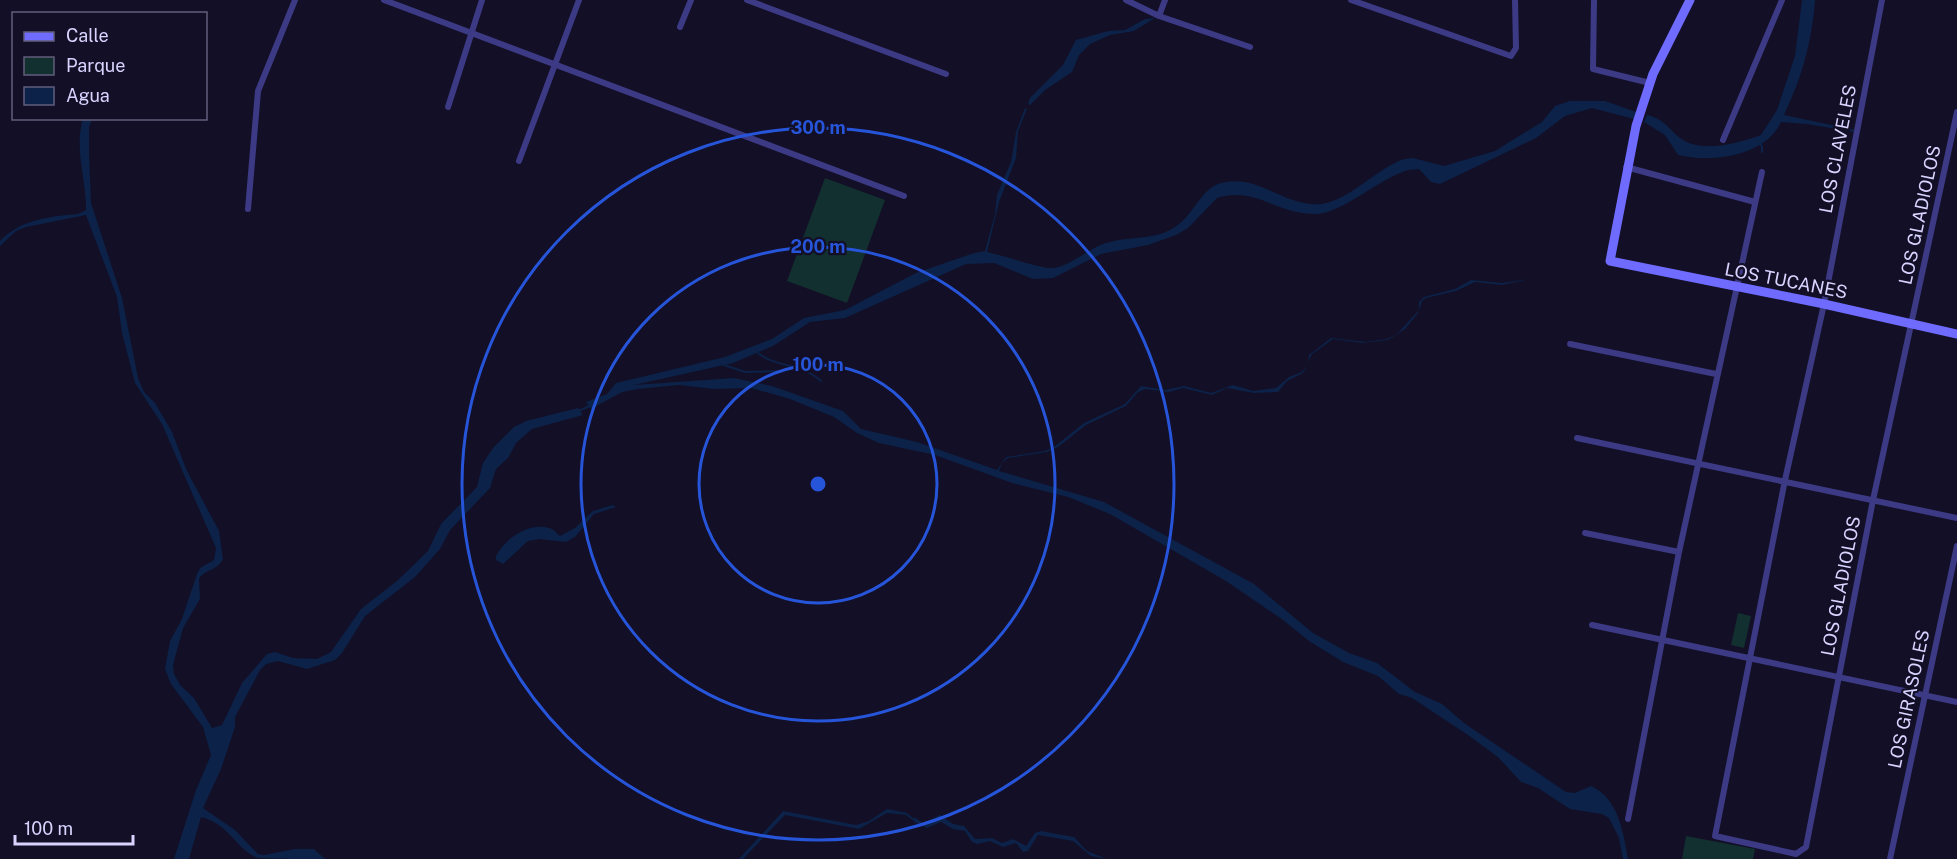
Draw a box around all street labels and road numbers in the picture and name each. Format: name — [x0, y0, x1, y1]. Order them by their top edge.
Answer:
street label: LOS CLAVELES — [1815, 83, 1860, 215]
street label: LOS GLADIOLOS — [1894, 143, 1945, 287]
street label: LOS TUCANES — [1723, 258, 1849, 303]
street label: LOS GLADIOLOS — [1817, 514, 1864, 658]
street label: LOS GIRASOLES — [1884, 628, 1933, 770]

